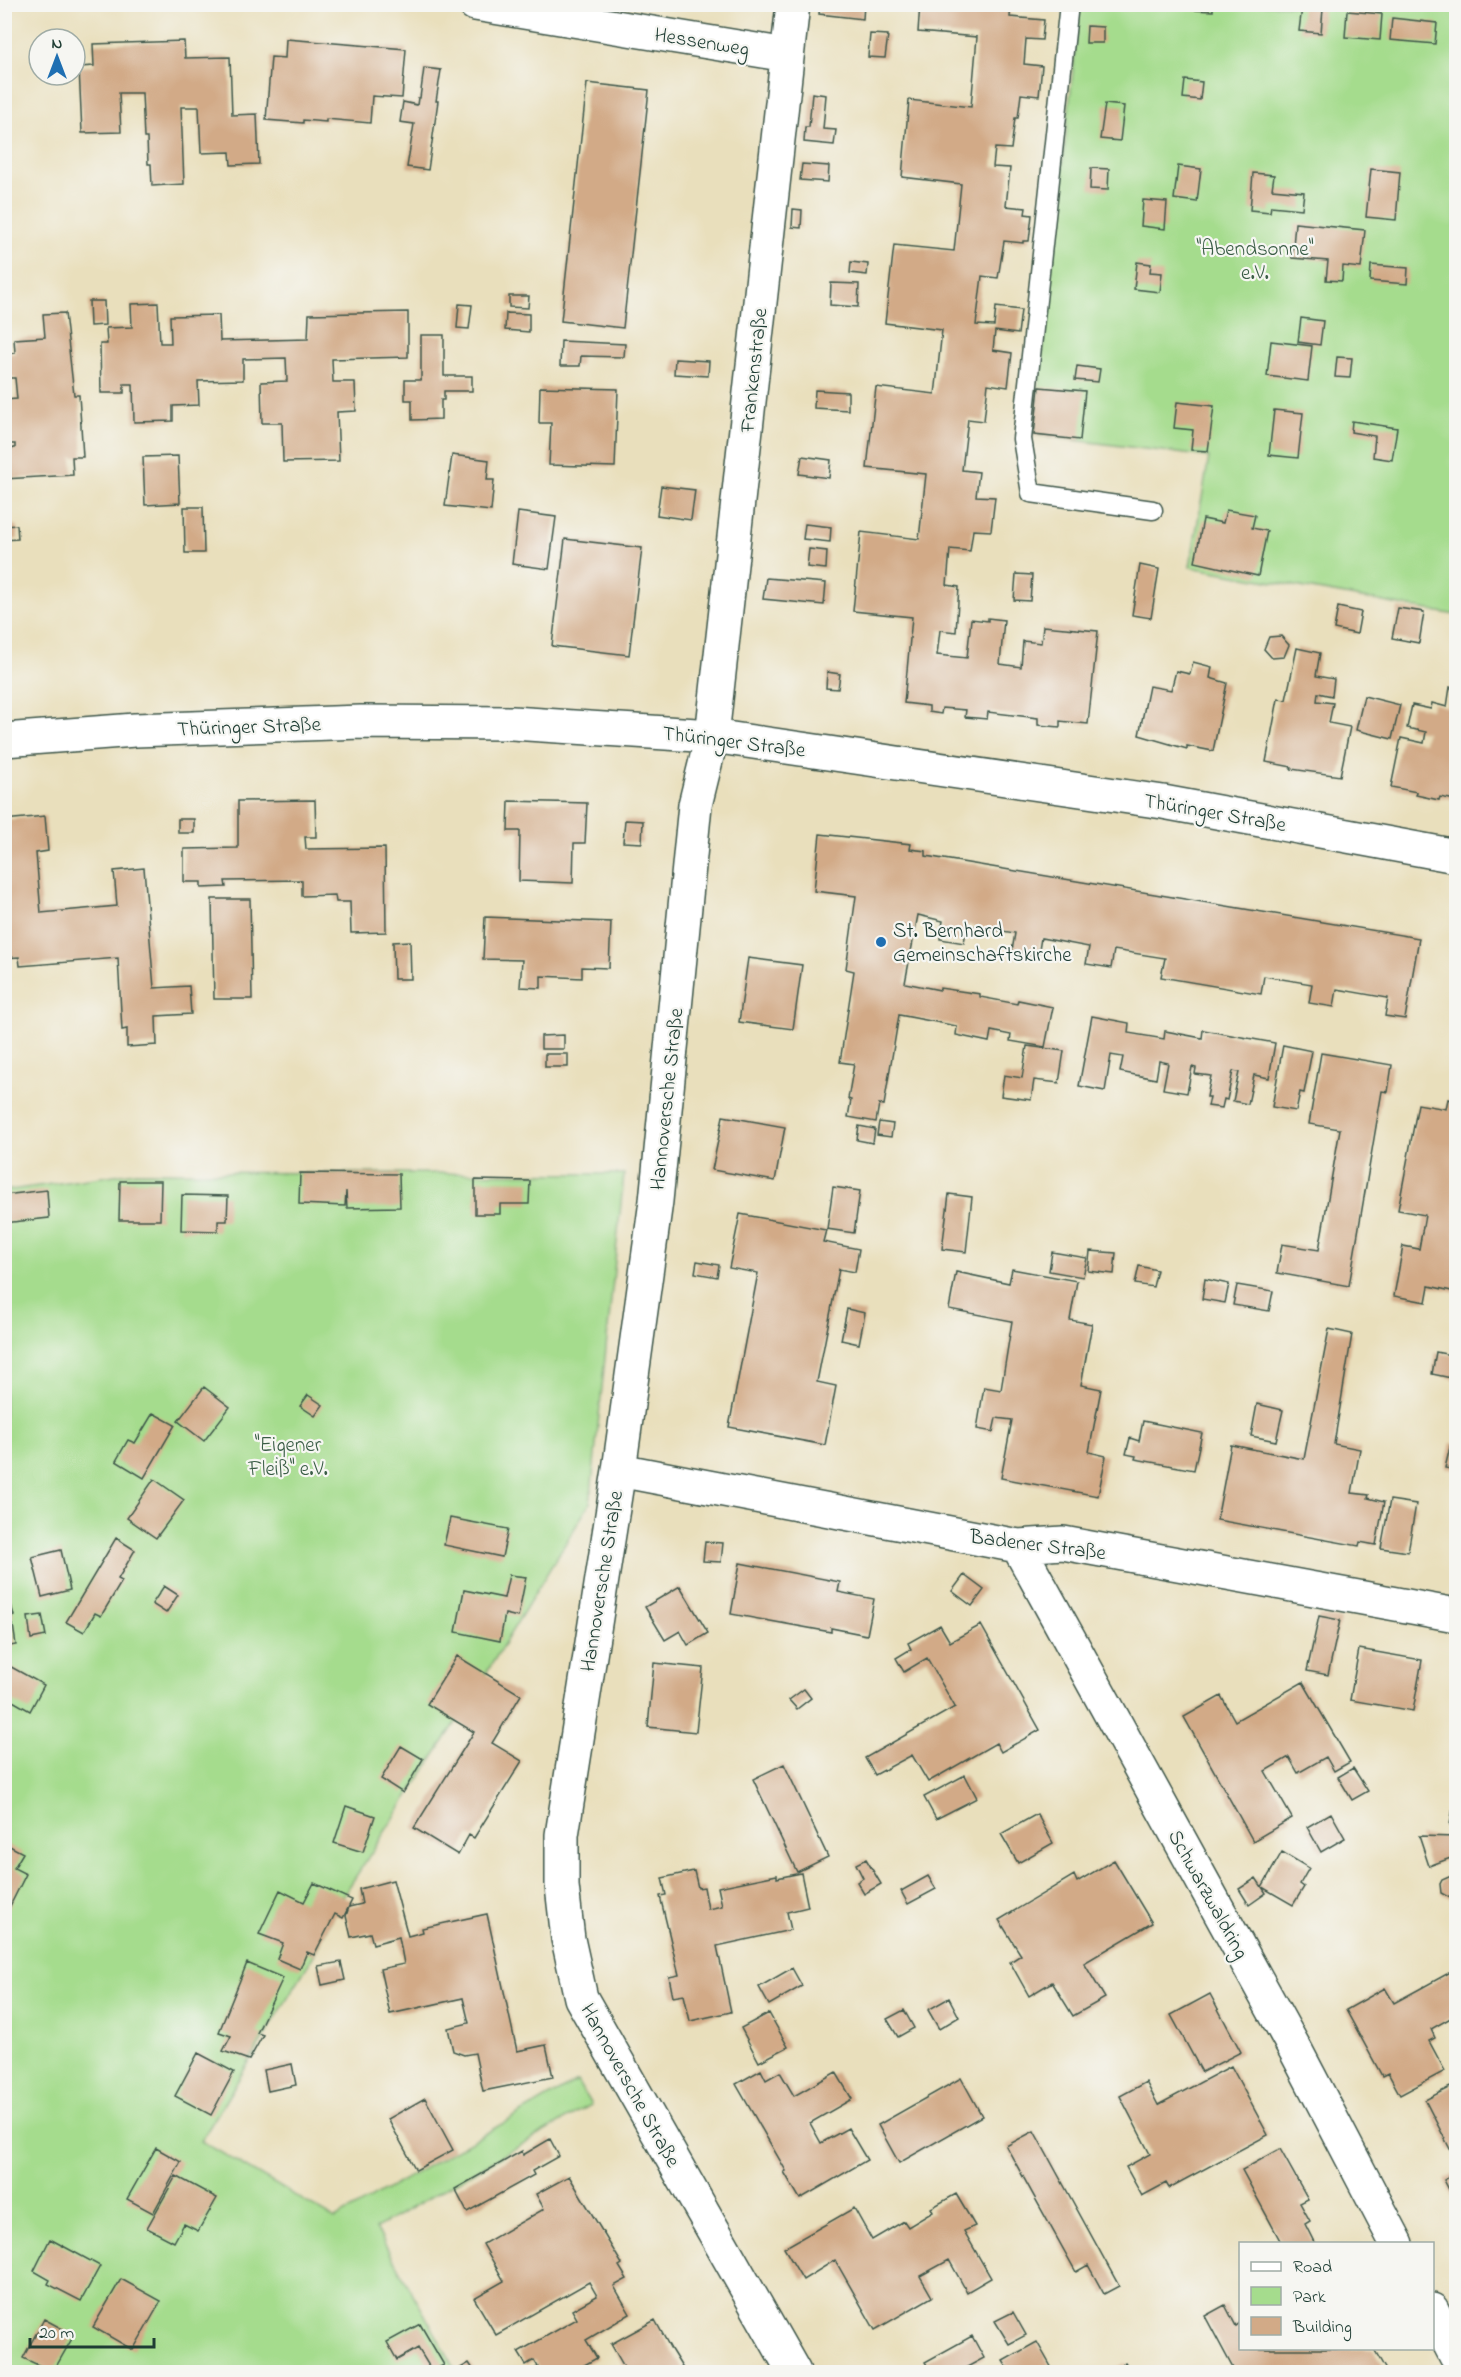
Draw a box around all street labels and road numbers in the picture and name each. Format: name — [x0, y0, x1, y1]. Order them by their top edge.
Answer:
street label: Hessenweg — [652, 21, 751, 67]
street label: Frankenstraße — [733, 306, 777, 435]
street label: Thüringer Straße — [177, 710, 322, 748]
street label: Thüringer Straße — [660, 719, 808, 769]
street label: Thüringer Straße — [1141, 787, 1289, 843]
street label: Hannoversche Straße — [643, 1006, 693, 1192]
street label: Hannoversche Straße — [574, 1488, 632, 1674]
street label: Badener Straße — [967, 1523, 1108, 1569]
street label: Schwarzwaldring — [1158, 1825, 1255, 1966]
street label: Hannoversche Straße — [572, 1999, 687, 2174]

